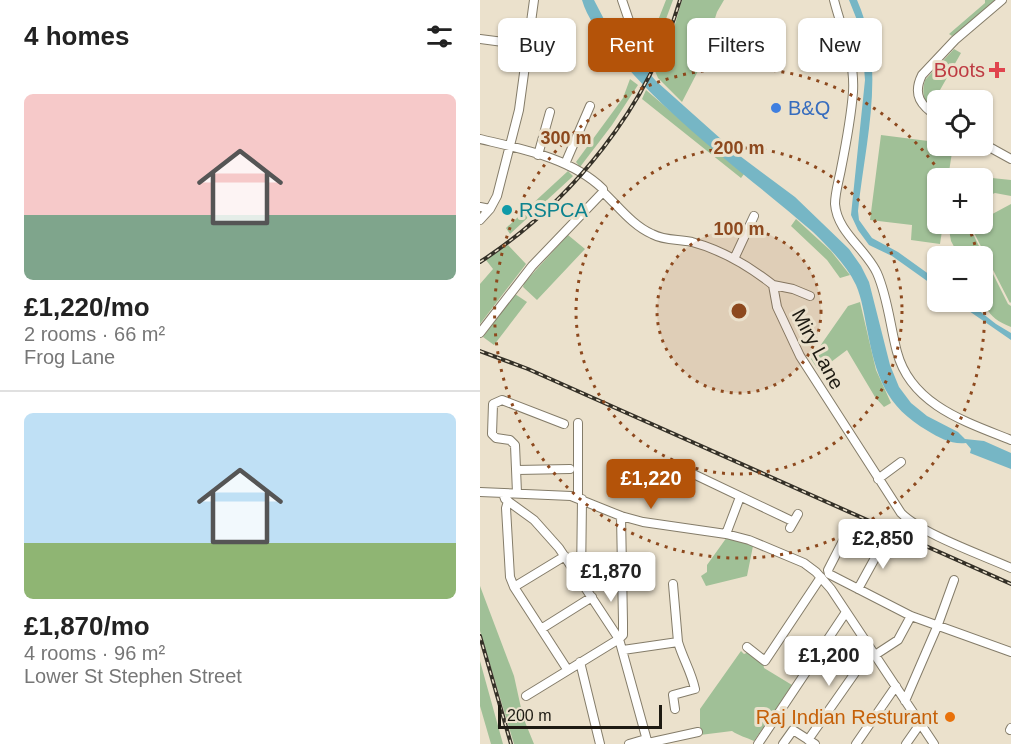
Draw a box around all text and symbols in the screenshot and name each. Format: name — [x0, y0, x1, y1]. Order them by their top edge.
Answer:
chip: Buy — [498, 18, 576, 72]
chip: Rent — [588, 18, 675, 72]
chip: Filters — [687, 18, 786, 72]
chip: New — [798, 18, 882, 72]
icon: filters — [423, 20, 456, 53]
text: 4 homes — [24, 21, 130, 51]
place label: Boots — [934, 59, 985, 81]
marker: Boots — [990, 63, 1004, 77]
map controls — [927, 90, 993, 312]
button: locate — [927, 90, 993, 156]
place label: B&Q — [788, 97, 830, 119]
marker: B&Q — [769, 101, 783, 115]
text: 300 m — [540, 128, 592, 148]
icon: home — [186, 133, 294, 241]
text: 200 m — [713, 138, 765, 158]
button: + — [927, 168, 993, 234]
place label: RSPCA — [519, 199, 589, 221]
marker: RSPCA — [500, 203, 514, 217]
text: 100 m — [713, 219, 765, 239]
button: − — [927, 246, 993, 312]
text: £1,220/mo — [24, 292, 150, 322]
centre of rings — [729, 301, 749, 321]
street label: Miry Lane — [788, 305, 848, 393]
text: 2 rooms · 66 m² — [24, 323, 165, 345]
text: Frog Lane — [24, 346, 115, 368]
icon: home — [186, 452, 294, 560]
pin: £1,220 — [602, 459, 700, 510]
text: £1,220 — [620, 467, 682, 489]
pin: £2,850 — [834, 519, 932, 570]
text: £2,850 — [852, 527, 914, 549]
pin: £1,870 — [562, 552, 660, 603]
text: £1,870 — [580, 560, 642, 582]
text: £1,870/mo — [24, 611, 150, 641]
pin: £1,200 — [780, 636, 878, 687]
text: 4 rooms · 96 m² — [24, 642, 165, 664]
text: £1,200 — [798, 644, 860, 666]
text: Lower St Stephen Street — [24, 665, 242, 687]
scale bar — [498, 702, 662, 730]
place label: Raj Indian Resturant — [756, 706, 938, 728]
text: 200 m — [507, 707, 551, 724]
marker: Raj Indian Resturant — [943, 710, 957, 724]

